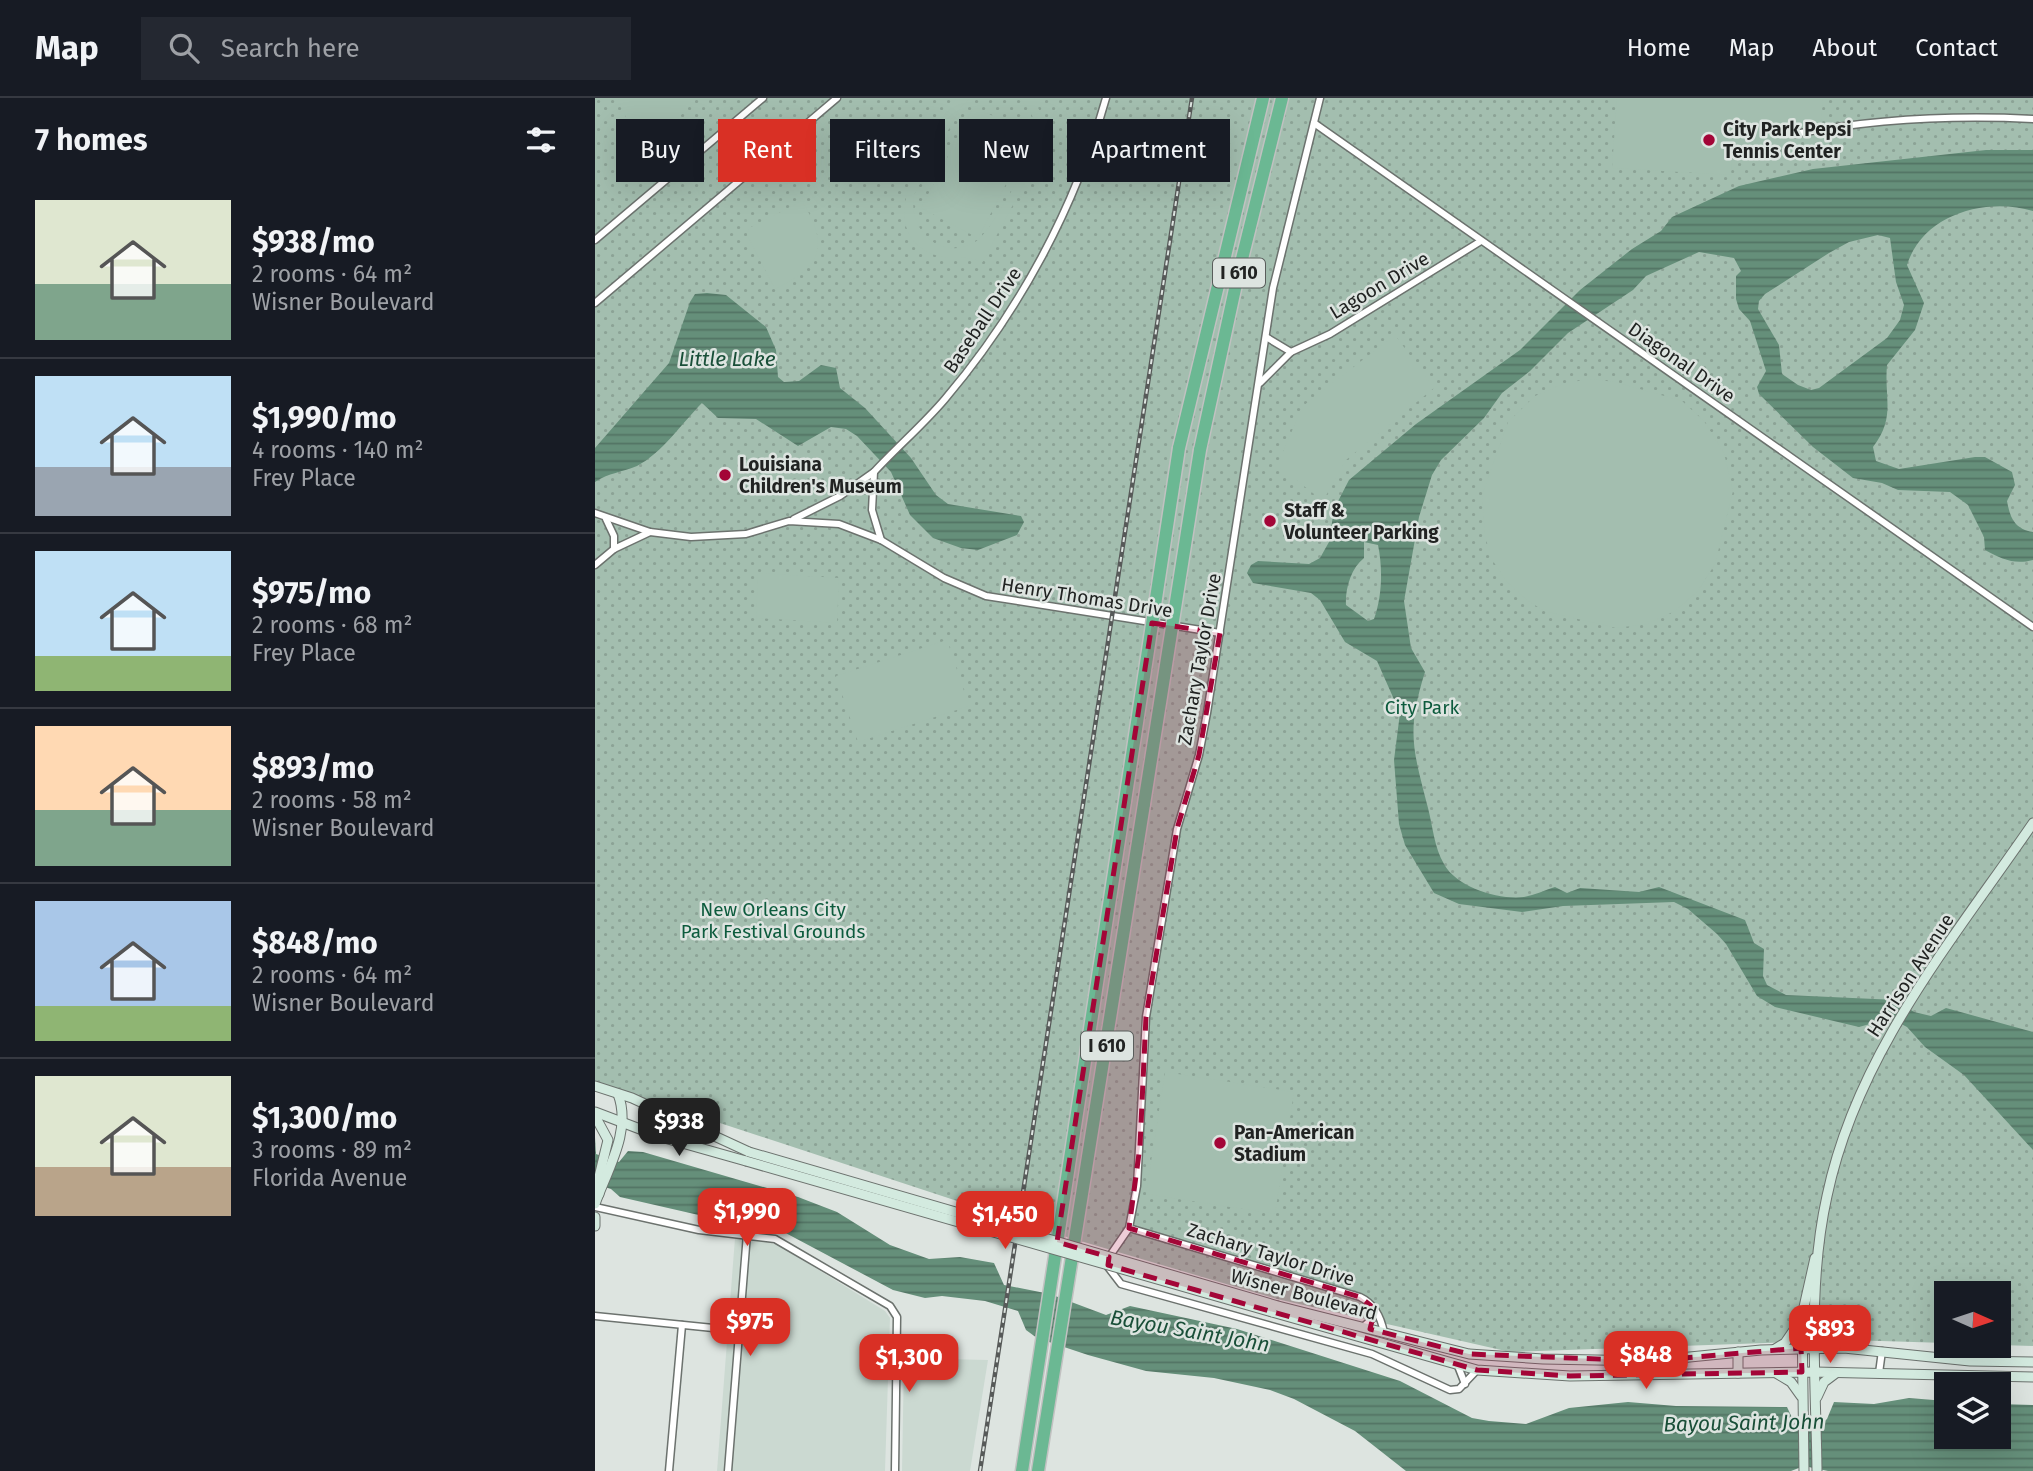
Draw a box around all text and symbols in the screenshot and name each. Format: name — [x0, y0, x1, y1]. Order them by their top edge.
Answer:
search box — [141, 17, 631, 80]
text: Map — [35, 28, 99, 68]
icon: search — [165, 29, 203, 67]
text: Search here — [221, 33, 360, 64]
text: Home — [1627, 34, 1691, 62]
text: Map — [1729, 34, 1775, 62]
text: About — [1813, 34, 1877, 62]
text: Contact — [1915, 34, 1998, 62]
place label: City Park Pepsi Tennis Center — [1723, 118, 1852, 163]
chip: Buy — [616, 119, 704, 182]
chip: Rent — [718, 119, 816, 182]
chip: Filters — [830, 119, 945, 182]
chip: New — [959, 119, 1053, 182]
chip: Apartment — [1067, 119, 1230, 182]
icon: filters — [522, 121, 560, 159]
text: 7 homes — [35, 122, 147, 158]
marker: City Park Pepsi Tennis Center — [1701, 132, 1717, 148]
text: $938/mo — [252, 224, 375, 260]
icon: home — [91, 228, 175, 312]
street label: Lagoon Drive — [1325, 247, 1433, 324]
road number: I 610 — [1213, 258, 1265, 288]
text: 2 rooms · 64 m² — [252, 260, 412, 288]
street label: Baseball Drive — [939, 263, 1026, 378]
text: Wisner Boulevard — [252, 288, 434, 316]
street label: Diagonal Drive — [1624, 317, 1739, 408]
water label: Little Lake — [678, 346, 776, 372]
text: $1,990/mo — [252, 400, 397, 436]
icon: home — [91, 404, 175, 488]
text: 4 rooms · 140 m² — [252, 436, 423, 464]
place label: Louisiana Children's Museum — [739, 453, 902, 498]
text: Frey Place — [252, 464, 356, 492]
marker: Louisiana Children's Museum — [717, 467, 733, 483]
place label: Staff & Volunteer Parking — [1283, 499, 1439, 544]
marker: Staff & Volunteer Parking — [1262, 513, 1278, 529]
street label: Zachary Taylor Drive — [1173, 571, 1226, 747]
street label: Henry Thomas Drive — [1000, 573, 1174, 622]
text: $975/mo — [252, 575, 371, 611]
icon: home — [91, 579, 175, 663]
text: 2 rooms · 68 m² — [252, 611, 413, 639]
text: Frey Place — [252, 639, 356, 667]
park label: City Park — [1385, 696, 1460, 719]
text: $893/mo — [252, 750, 374, 786]
icon: home — [91, 754, 175, 838]
text: 2 rooms · 58 m² — [252, 786, 412, 814]
text: Wisner Boulevard — [252, 814, 434, 842]
park label: New Orleans City Park Festival Grounds — [681, 898, 865, 943]
street label: Harrison Avenue — [1862, 909, 1959, 1041]
text: $848/mo — [252, 925, 378, 961]
icon: home — [91, 929, 175, 1013]
text: 2 rooms · 64 m² — [252, 961, 412, 989]
text: Wisner Boulevard — [252, 989, 434, 1017]
road number: I 610 — [1081, 1031, 1133, 1060]
pin: $938 — [638, 1098, 720, 1158]
text: $1,300/mo — [252, 1100, 397, 1136]
icon: home — [91, 1104, 175, 1188]
text: $938 — [654, 1107, 704, 1135]
place label: Pan-American Stadium — [1234, 1121, 1354, 1166]
marker: Pan-American Stadium — [1212, 1135, 1228, 1151]
text: 3 rooms · 89 m² — [252, 1136, 412, 1164]
text: Florida Avenue — [252, 1164, 407, 1192]
pin: $1,990 — [690, 1188, 804, 1248]
pin: $1,450 — [948, 1192, 1062, 1251]
text: $1,990 — [714, 1197, 780, 1225]
text: $1,450 — [972, 1200, 1038, 1228]
street label: Zachary Taylor Drive — [1184, 1218, 1357, 1291]
street label: Wisner Boulevard — [1228, 1264, 1380, 1325]
north arrow — [1934, 1281, 2011, 1358]
map controls — [1934, 1281, 2011, 1449]
pin: $975 — [709, 1298, 791, 1358]
water label: Bayou Saint John — [1108, 1304, 1272, 1358]
pin: $893 — [1789, 1306, 1871, 1365]
text: $975 — [726, 1307, 774, 1335]
text: $893 — [1805, 1314, 1855, 1342]
pin: $848 — [1605, 1332, 1687, 1391]
pin: $1,300 — [852, 1334, 966, 1394]
text: $848 — [1620, 1340, 1672, 1368]
text: $1,300 — [875, 1343, 943, 1371]
button: layers — [1934, 1372, 2011, 1449]
water label: Bayou Saint John — [1663, 1409, 1825, 1437]

